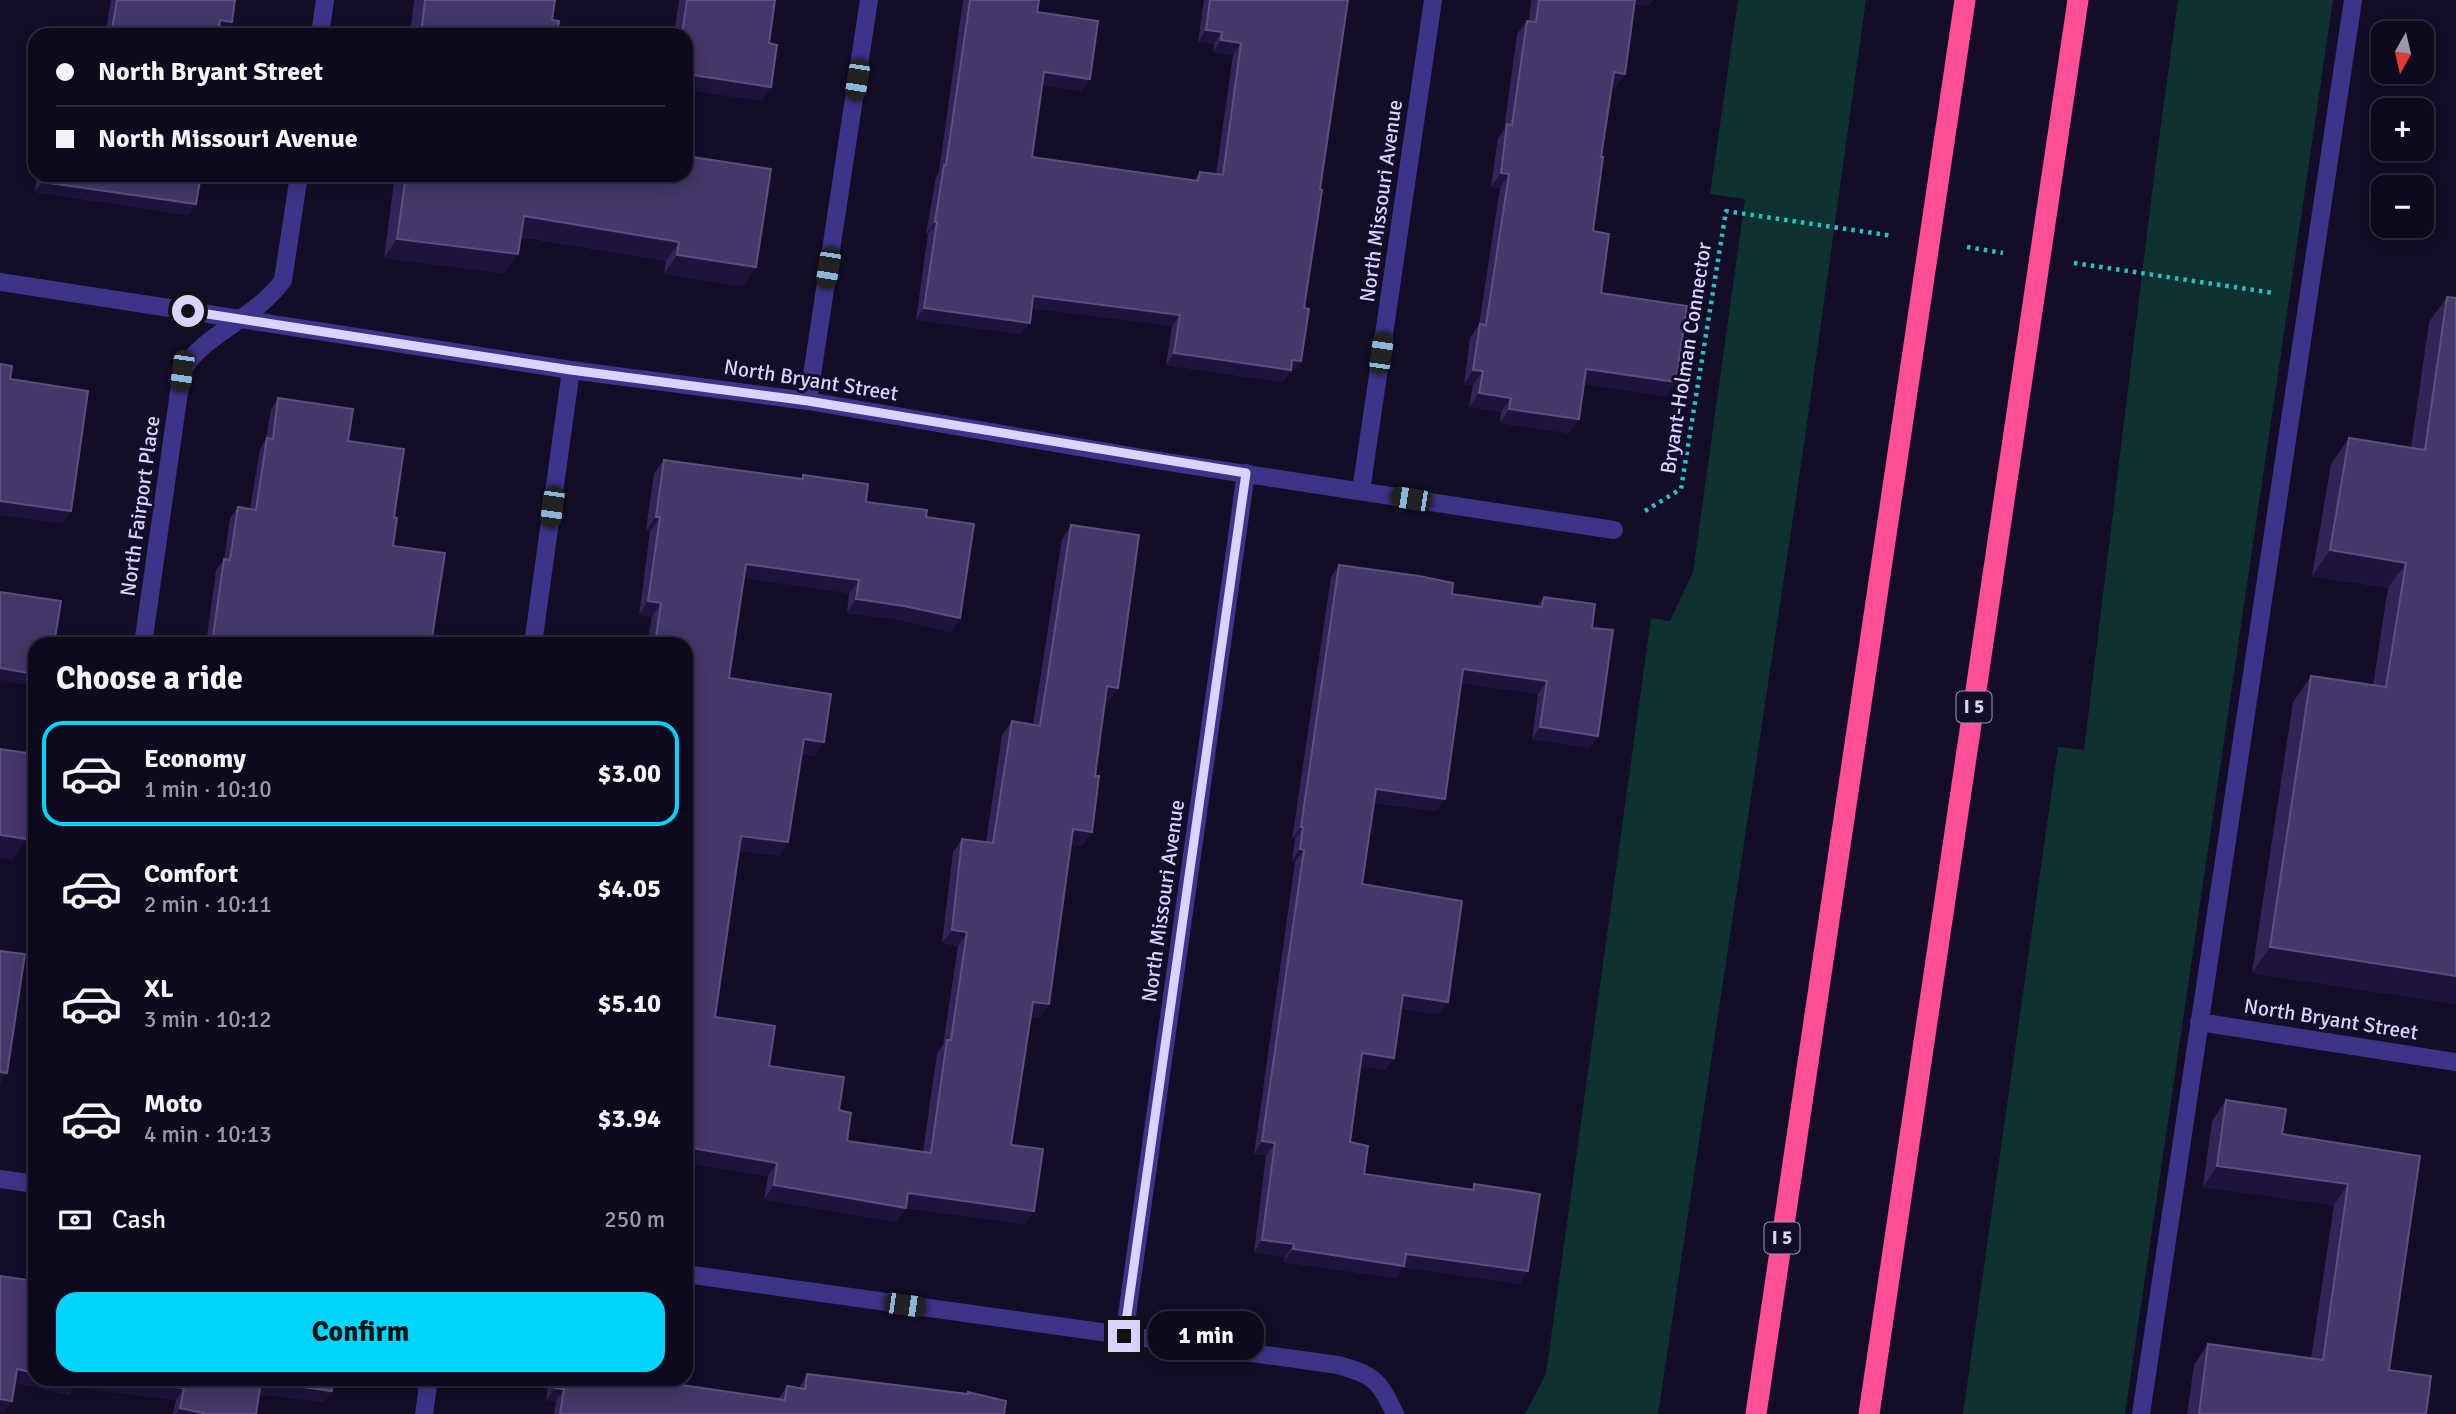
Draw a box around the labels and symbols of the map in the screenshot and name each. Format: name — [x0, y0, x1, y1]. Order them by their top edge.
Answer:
north arrow — [2371, 21, 2434, 84]
car — [844, 58, 871, 102]
street label: North Missouri Avenue — [1354, 98, 1408, 304]
street label: Bryant-Holman Connector — [1655, 240, 1717, 476]
car — [815, 246, 842, 290]
route start — [172, 295, 204, 327]
car — [1368, 331, 1395, 375]
car — [169, 349, 196, 393]
street label: North Bryant Street — [722, 353, 900, 407]
street label: North Fairport Place — [114, 414, 166, 598]
car — [539, 485, 566, 529]
car — [1389, 485, 1434, 513]
road number: I 5 — [1956, 692, 1992, 722]
street label: North Missouri Avenue — [1136, 798, 1190, 1004]
street label: North Bryant Street — [2242, 992, 2420, 1046]
road number: I 5 — [1764, 1222, 1800, 1254]
car — [883, 1292, 928, 1318]
callout: 1 min — [1148, 1312, 1264, 1360]
route end — [1108, 1320, 1140, 1352]

